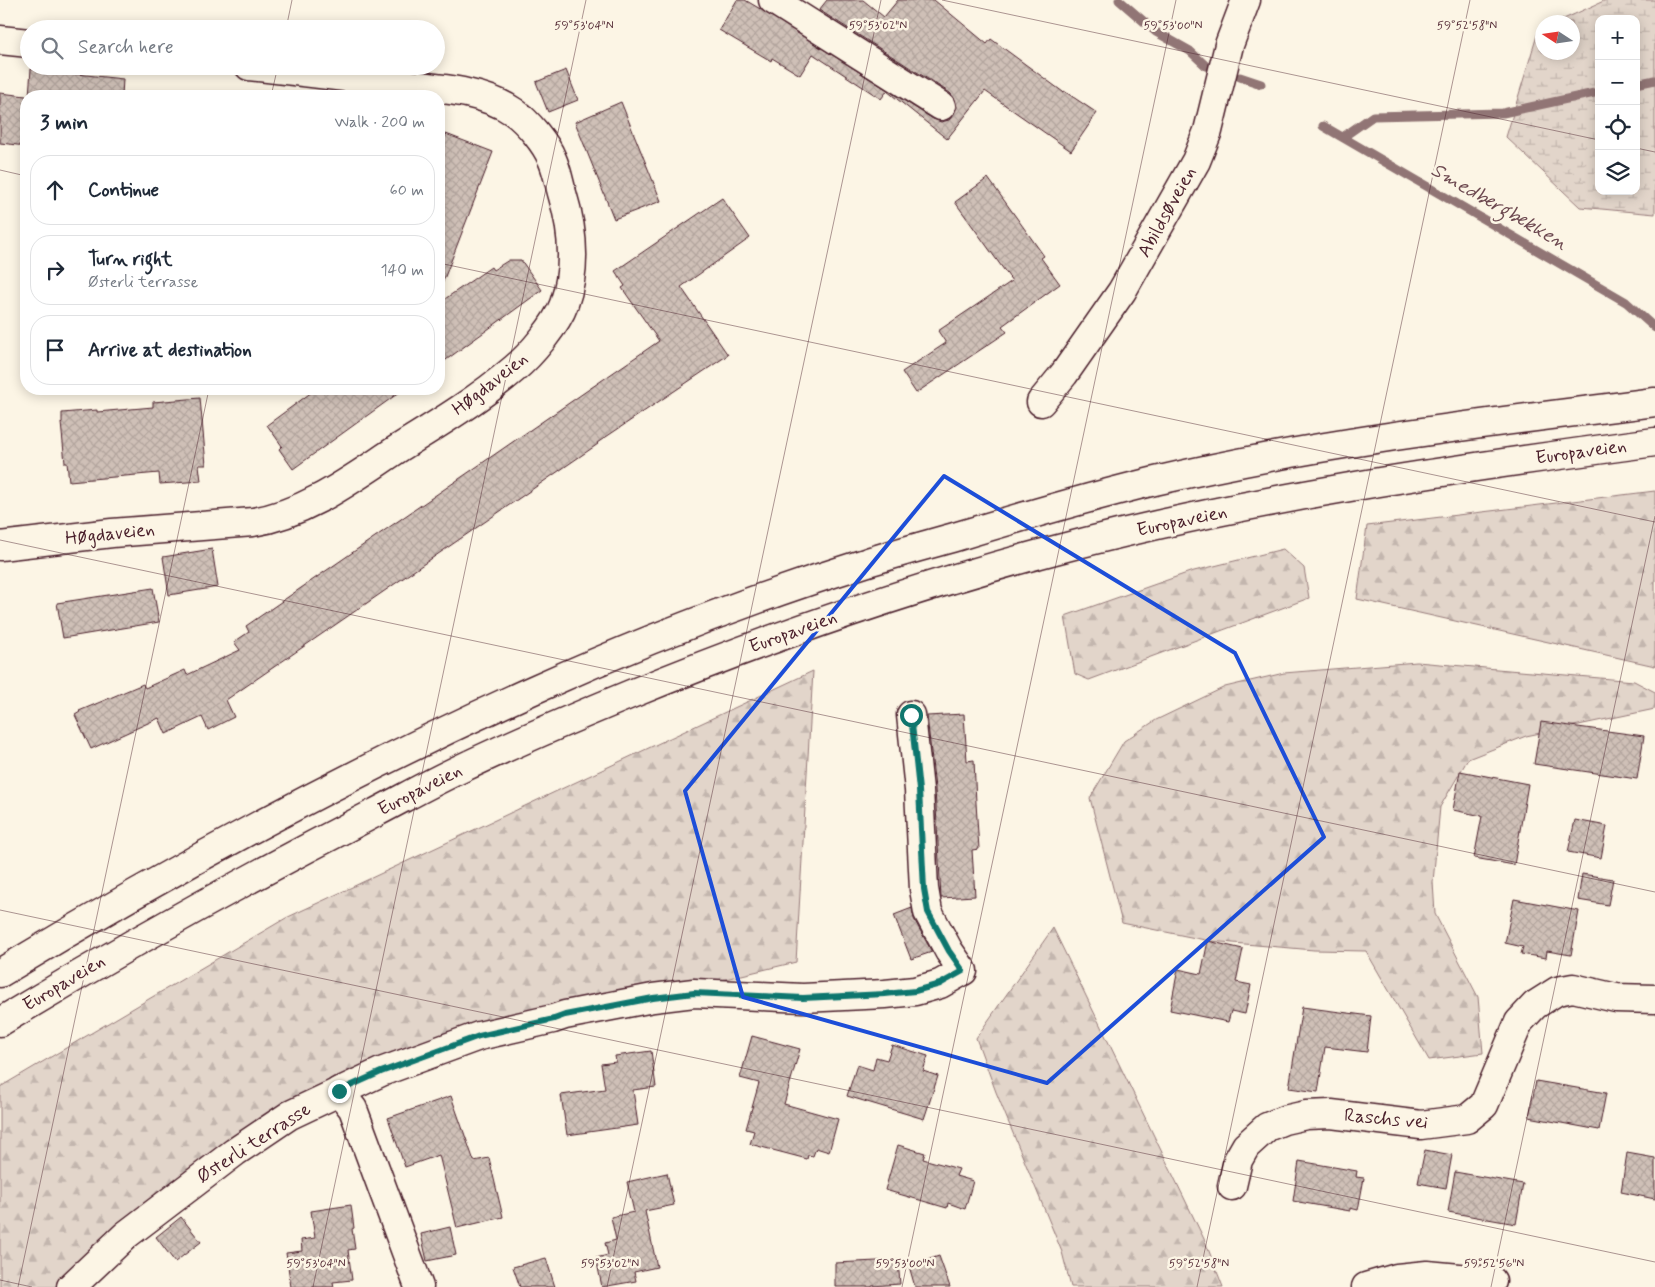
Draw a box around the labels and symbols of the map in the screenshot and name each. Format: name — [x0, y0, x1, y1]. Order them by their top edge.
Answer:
north arrow — [1535, 15, 1580, 60]
text: 59°53'04"N — [554, 18, 614, 34]
text: 59°53'02"N — [849, 18, 907, 34]
text: 59°53'00"N — [1143, 18, 1203, 34]
text: 59°52'58"N — [1437, 18, 1497, 34]
water label: Smedbergbekken — [1425, 157, 1573, 259]
street label: Abildsøveien — [1132, 162, 1202, 262]
street label: Høgdaveien — [447, 346, 534, 422]
street label: Europaveien — [1534, 433, 1628, 471]
street label: Europaveien — [1135, 499, 1229, 543]
street label: Høgdaveien — [64, 517, 156, 552]
street label: Europaveien — [746, 605, 840, 659]
route start — [900, 704, 923, 727]
street label: Europaveien — [374, 758, 466, 822]
street label: Europaveien — [18, 949, 110, 1017]
route end — [328, 1080, 351, 1103]
street label: Østerli terrasse — [192, 1097, 316, 1189]
street label: Raschs vei — [1343, 1103, 1429, 1135]
text: 59°53'04"N — [286, 1256, 346, 1272]
text: 59°53'02"N — [581, 1256, 639, 1272]
text: 59°53'00"N — [875, 1256, 935, 1272]
text: 59°52'58"N — [1169, 1256, 1229, 1272]
text: 59°52'56"N — [1464, 1256, 1524, 1272]

